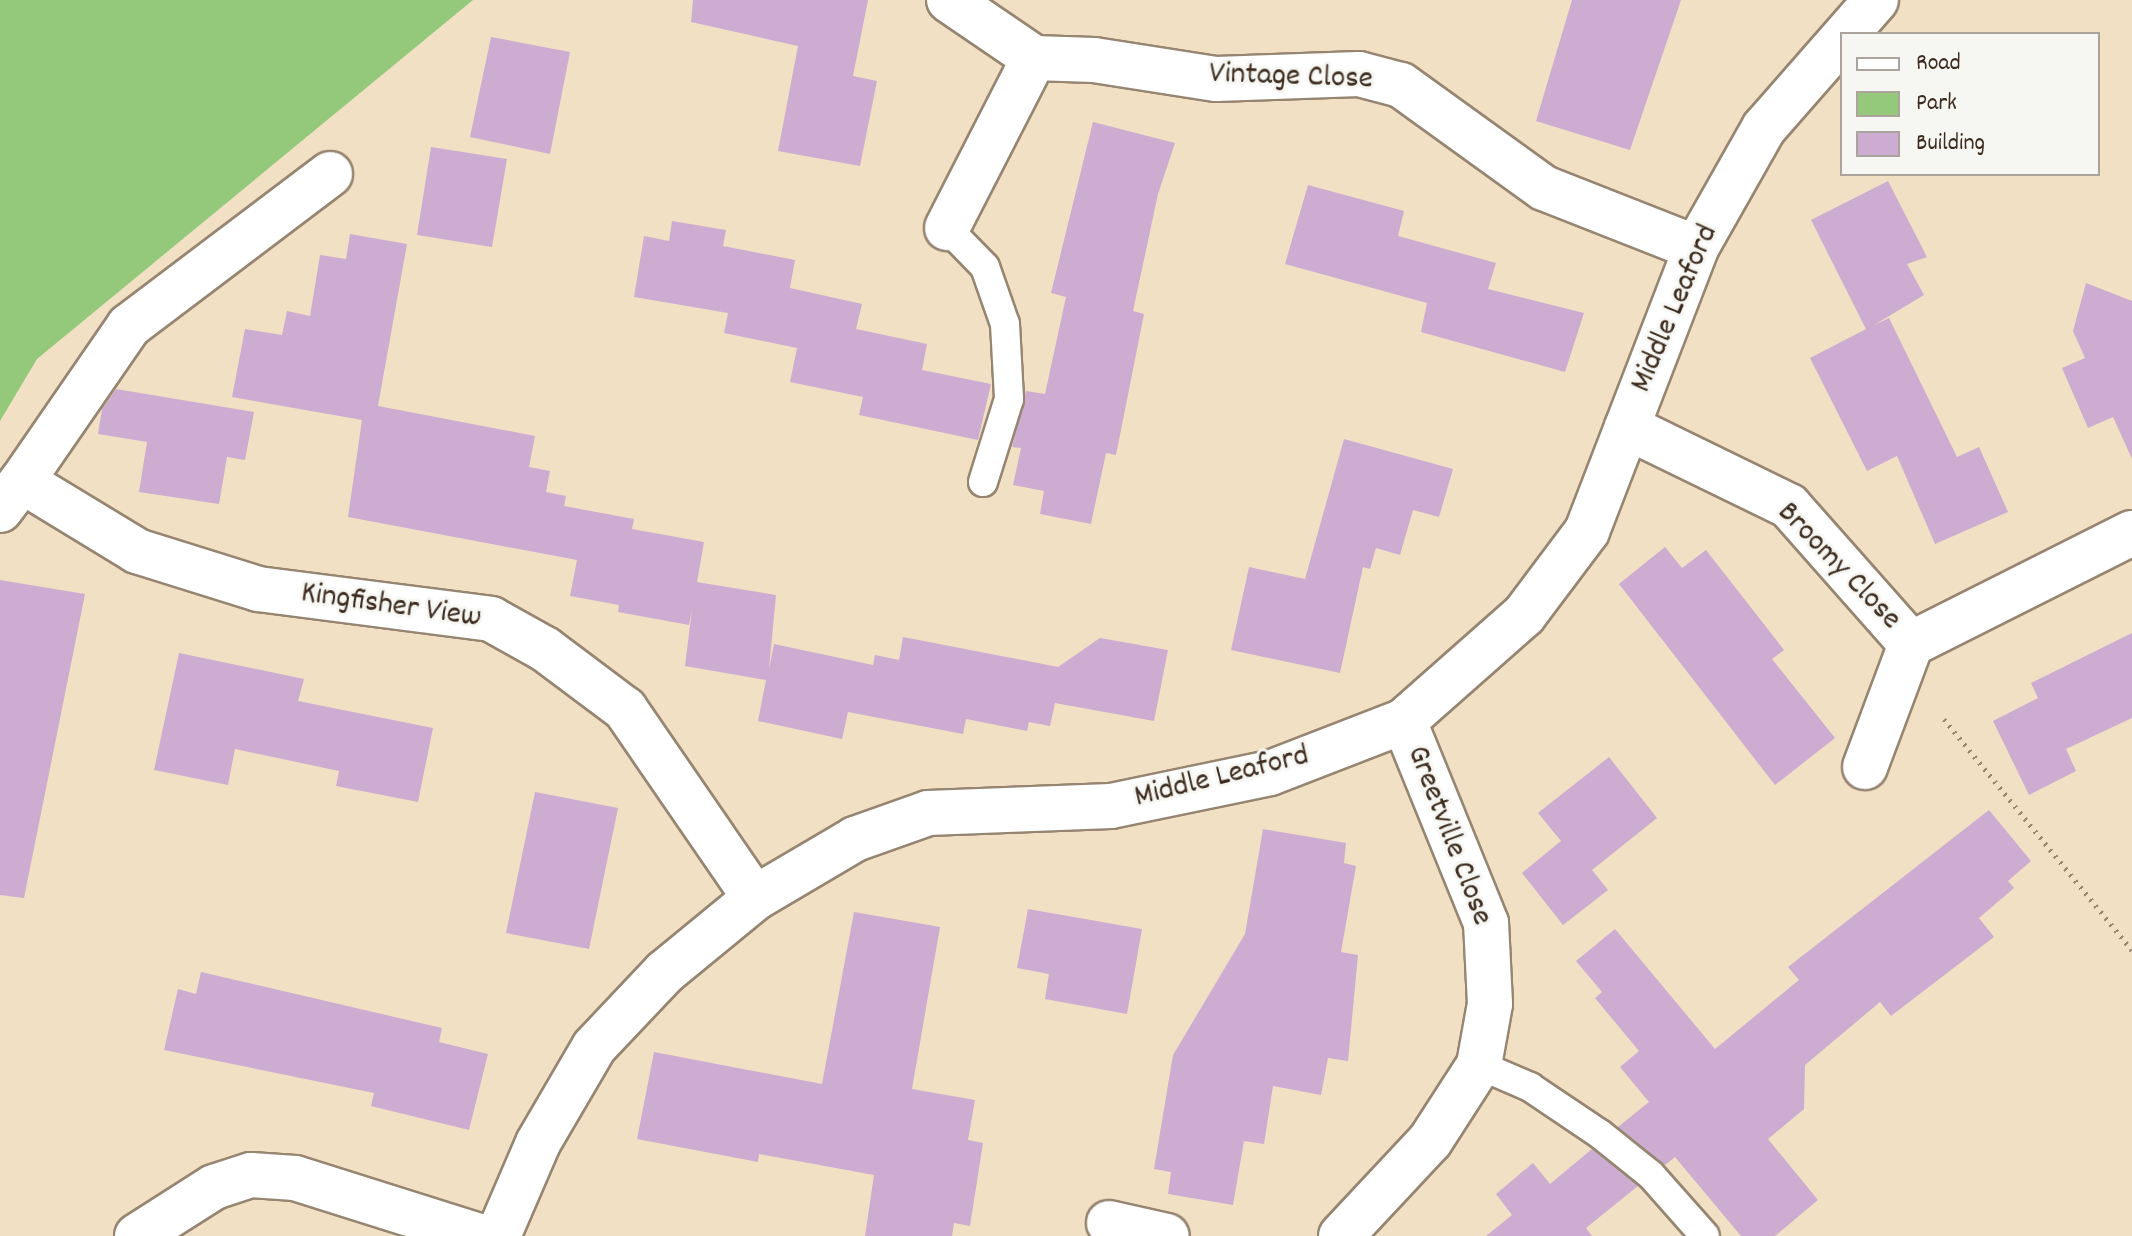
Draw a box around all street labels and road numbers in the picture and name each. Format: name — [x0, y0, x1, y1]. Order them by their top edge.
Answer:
street label: Vintage Close — [1209, 56, 1373, 100]
street label: Middle Leaford — [1624, 219, 1728, 399]
street label: Broomy Close — [1768, 495, 1908, 639]
street label: Kingfisher View — [298, 575, 484, 639]
street label: Middle Leaford — [1131, 738, 1313, 818]
street label: Greetville Close — [1396, 741, 1500, 931]

